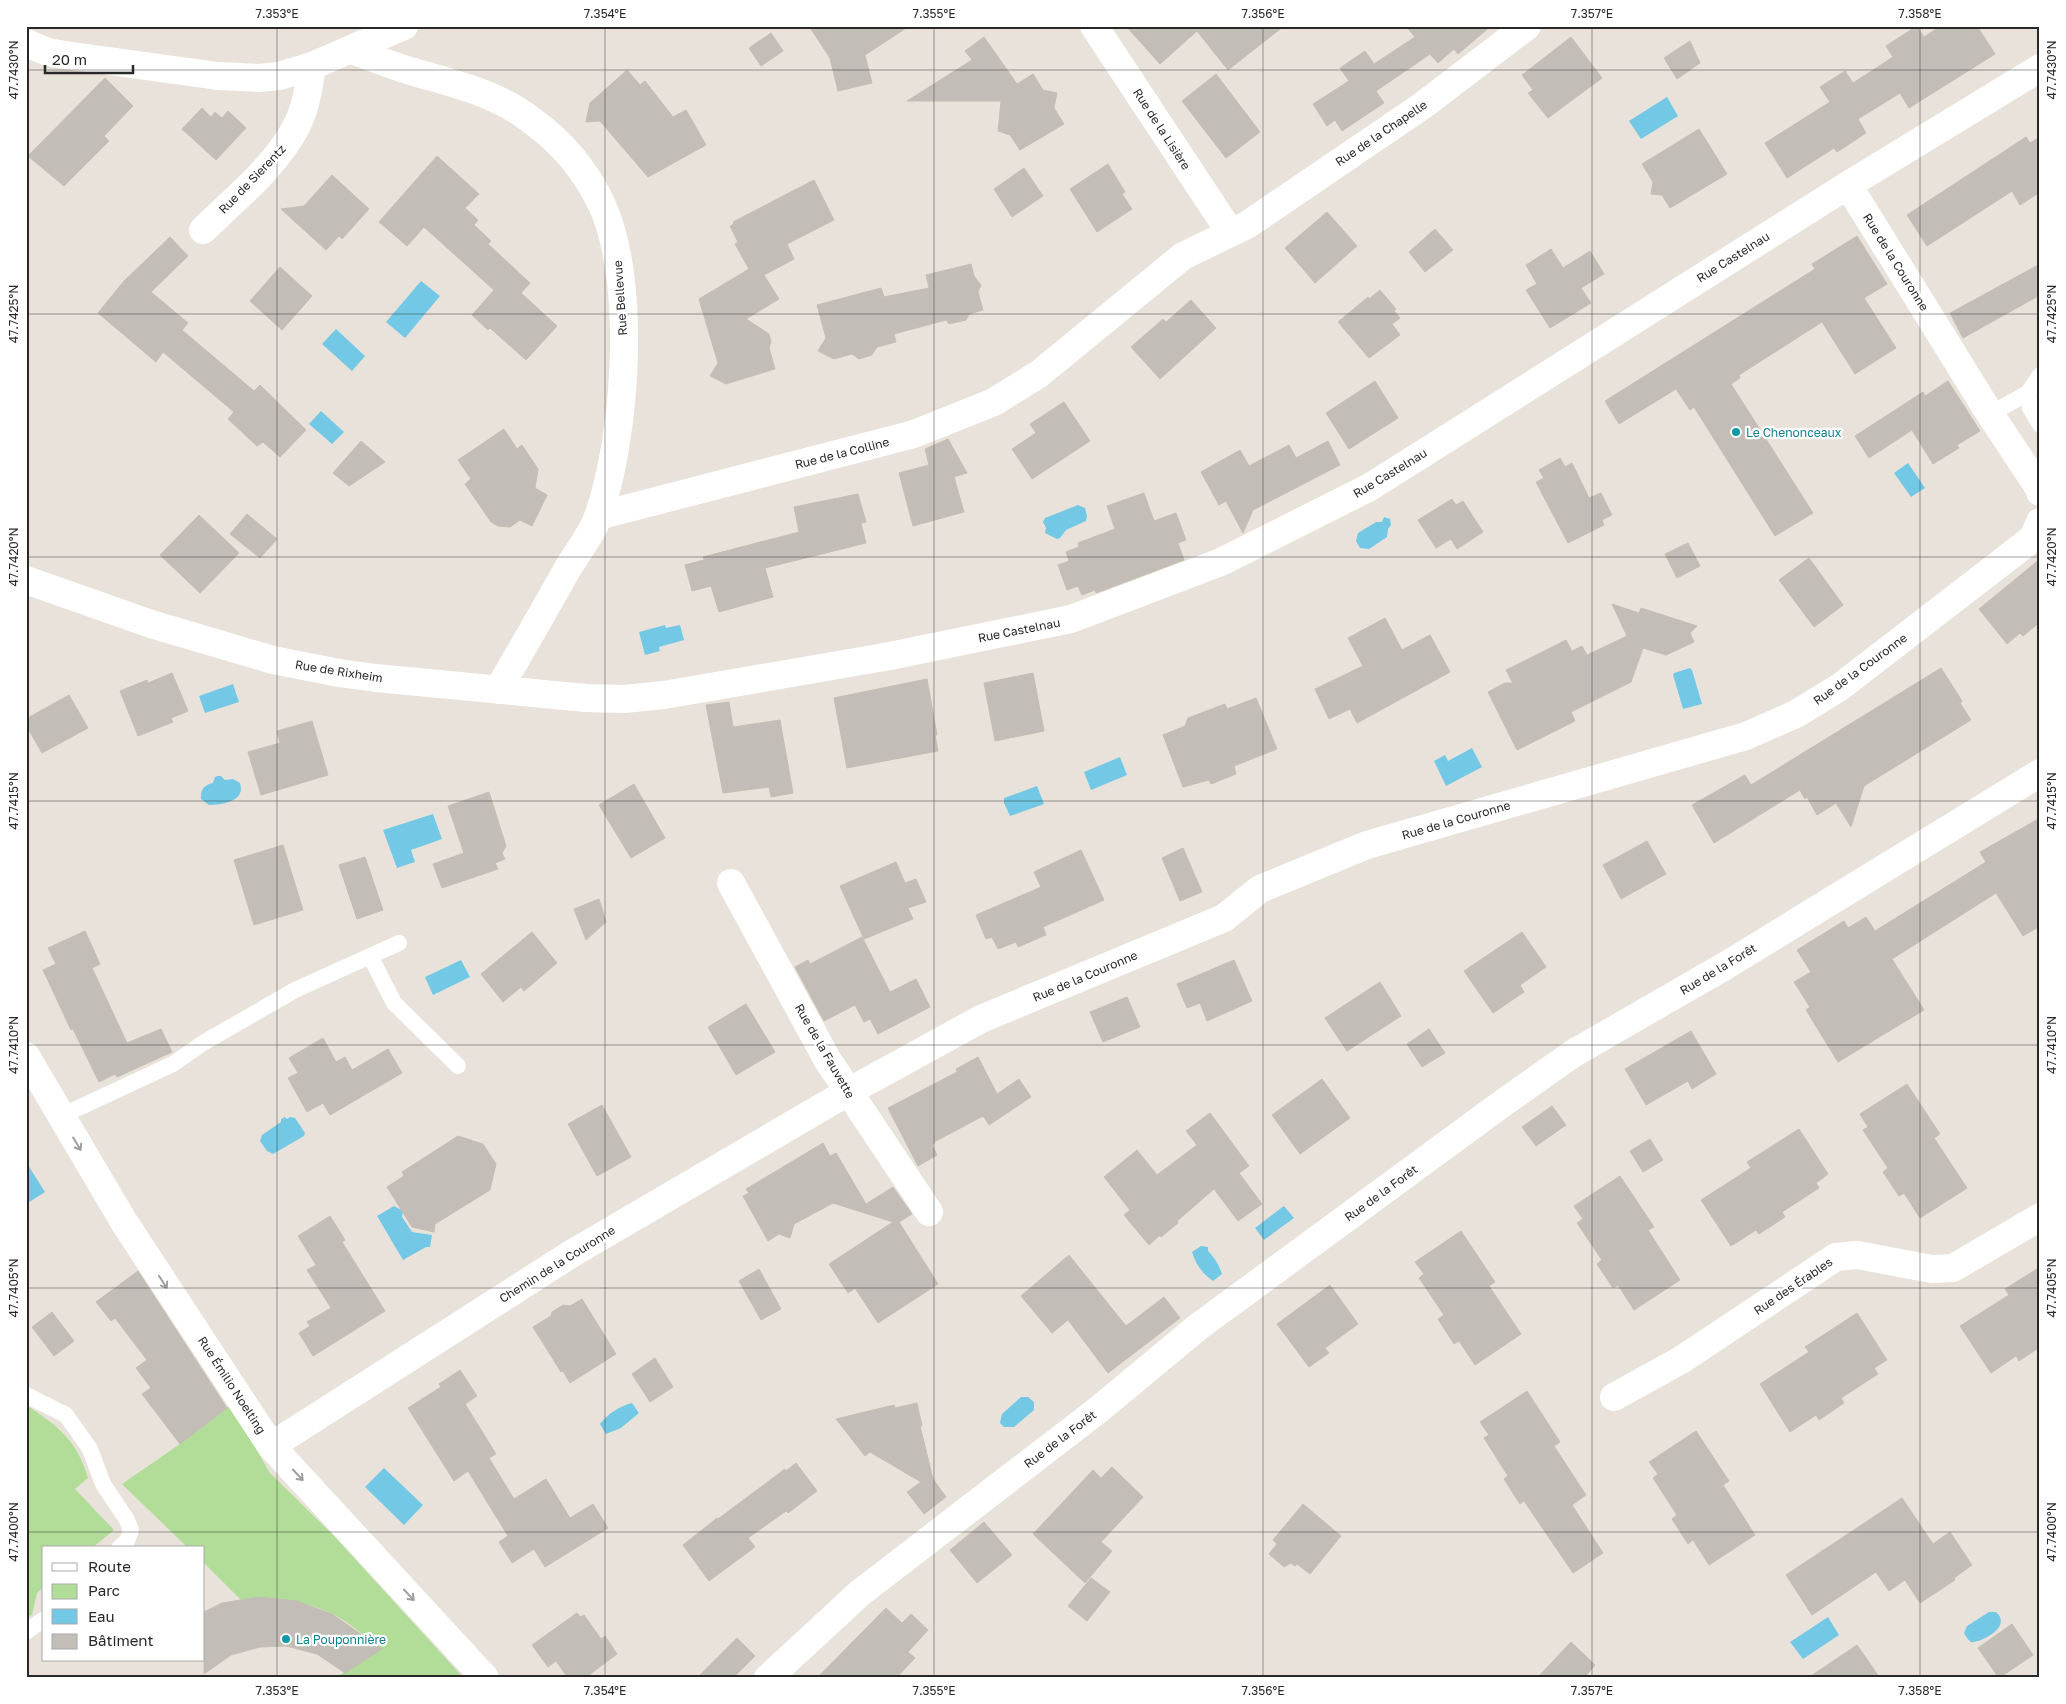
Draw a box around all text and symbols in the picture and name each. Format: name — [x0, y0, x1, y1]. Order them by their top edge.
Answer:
text: 7.353°E — [256, 6, 298, 21]
text: 7.354°E — [584, 6, 626, 21]
text: 7.355°E — [913, 6, 955, 21]
text: 7.356°E — [1241, 6, 1285, 21]
text: 7.357°E — [1571, 6, 1613, 21]
text: 7.358°E — [1898, 6, 1942, 21]
text: 47.7430°N — [6, 40, 21, 100]
text: 47.7430°N — [2044, 40, 2059, 100]
scale bar — [45, 42, 132, 74]
text: 20 m — [52, 50, 87, 68]
street label: Rue de la Lisière — [1130, 85, 1194, 173]
street label: Rue de la Chapelle — [1332, 97, 1430, 169]
street label: Rue de Sierentz — [215, 141, 289, 217]
street label: Rue de la Couronne — [1860, 210, 1932, 314]
street label: Rue Castelnau — [1694, 229, 1772, 285]
street label: Rue Bellevue — [610, 260, 630, 336]
text: 47.7425°N — [6, 285, 21, 343]
text: 47.7425°N — [2044, 285, 2059, 343]
place label: Le Chenonceaux — [1746, 425, 1842, 440]
marker: Le Chenonceaux — [1730, 426, 1742, 438]
street label: Rue de la Colline — [793, 434, 891, 472]
street label: Rue Castelnau — [1350, 445, 1430, 501]
text: 47.7420°N — [6, 527, 21, 587]
text: 47.7420°N — [2044, 527, 2059, 587]
street label: Rue Castelnau — [977, 615, 1061, 645]
street label: Rue de la Couronne — [1810, 630, 1910, 708]
street label: Rue de Rixheim — [294, 657, 384, 685]
text: 47.7415°N — [6, 772, 21, 830]
text: 47.7415°N — [2044, 772, 2059, 830]
street label: Rue de la Couronne — [1400, 797, 1512, 843]
street label: Rue de la Forêt — [1677, 940, 1759, 998]
street label: Rue de la Couronne — [1030, 947, 1140, 1005]
street label: Rue de la Fauvette — [792, 1001, 858, 1101]
text: 47.7410°N — [6, 1016, 21, 1074]
text: 47.7410°N — [2044, 1016, 2059, 1074]
one-way arrow — [73, 1136, 83, 1150]
street label: Rue de la Forêt — [1342, 1161, 1421, 1225]
street label: Chemin de la Couronne — [496, 1222, 618, 1306]
street label: Rue des Érables — [1751, 1254, 1835, 1318]
text: 47.7405°N — [6, 1258, 21, 1318]
text: 47.7405°N — [2044, 1258, 2059, 1318]
one-way arrow — [158, 1274, 168, 1288]
street label: Rue Émilio Noelting — [195, 1333, 269, 1437]
street label: Rue de la Forêt — [1021, 1407, 1099, 1471]
one-way arrow — [292, 1469, 304, 1482]
text: 47.7400°N — [6, 1502, 21, 1562]
text: 47.7400°N — [2044, 1502, 2059, 1562]
legend — [42, 1546, 205, 1662]
text: Route — [88, 1557, 131, 1575]
text: Parc — [88, 1581, 120, 1599]
one-way arrow — [403, 1588, 415, 1601]
text: Eau — [88, 1607, 115, 1625]
text: Bâtiment — [88, 1631, 153, 1649]
place label: La Pouponnière — [296, 1632, 386, 1647]
marker: La Pouponnière — [280, 1633, 292, 1645]
text: 7.353°E — [256, 1683, 298, 1698]
text: 7.354°E — [584, 1683, 626, 1698]
text: 7.355°E — [913, 1683, 955, 1698]
text: 7.356°E — [1241, 1683, 1285, 1698]
text: 7.357°E — [1571, 1683, 1613, 1698]
text: 7.358°E — [1898, 1683, 1942, 1698]

